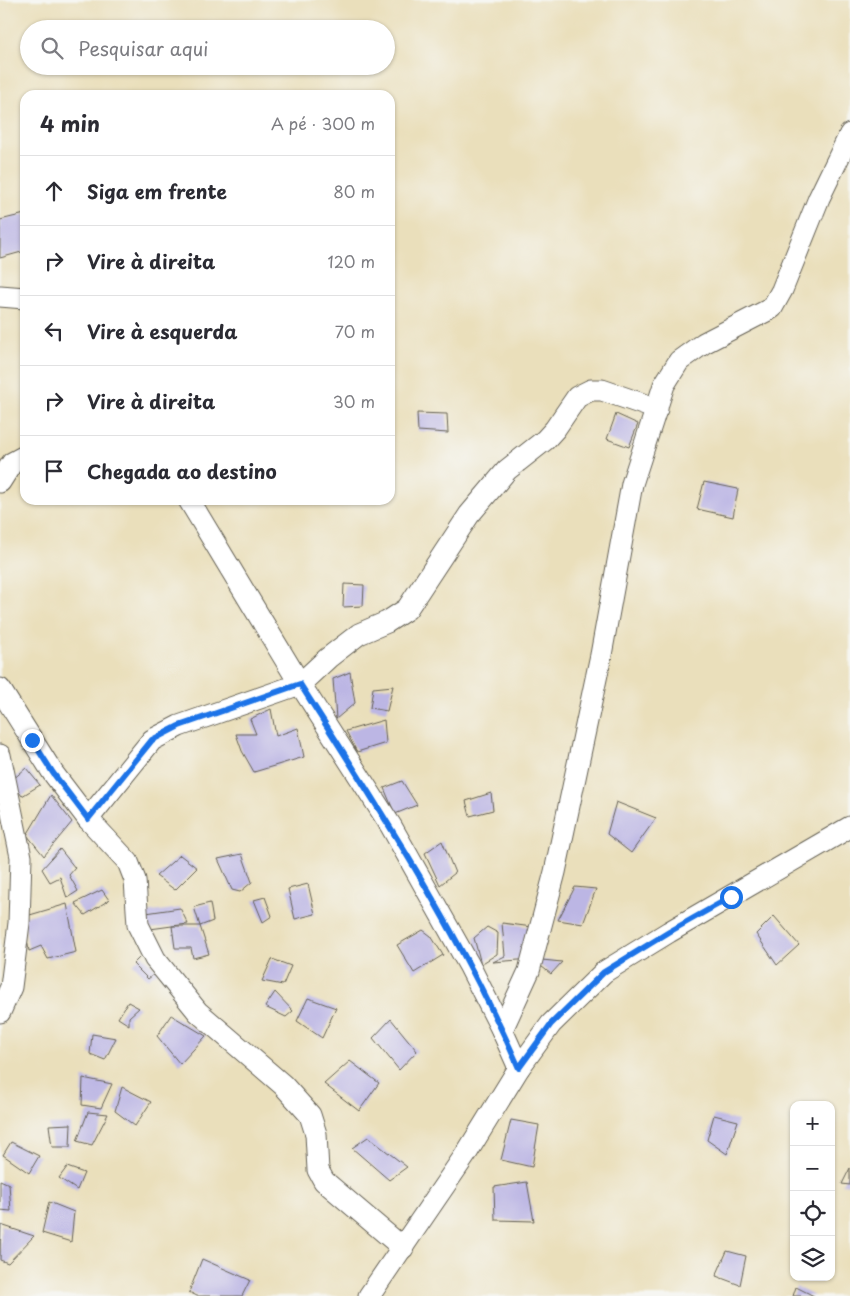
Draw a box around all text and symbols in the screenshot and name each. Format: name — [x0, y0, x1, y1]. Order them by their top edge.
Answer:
search box — [20, 20, 395, 75]
icon: search — [38, 34, 66, 62]
text: Pesquisar aqui — [78, 34, 208, 62]
text: 4 min — [40, 107, 100, 139]
text: A pé · 300 m — [271, 111, 375, 135]
icon: ahead — [40, 177, 68, 205]
text: Siga em frente — [87, 177, 227, 205]
text: 80 m — [333, 179, 375, 203]
icon: right — [40, 247, 68, 275]
text: Vire à direita — [87, 247, 215, 275]
text: 120 m — [328, 249, 375, 273]
icon: left — [40, 317, 68, 345]
text: Vire à esquerda — [87, 317, 238, 345]
text: 70 m — [335, 319, 375, 343]
icon: right — [40, 387, 68, 415]
text: Vire à direita — [87, 387, 215, 415]
text: 30 m — [333, 389, 375, 413]
icon: arrive — [40, 457, 68, 485]
text: Chegada ao destino — [87, 457, 277, 485]
route end — [21, 729, 44, 752]
route start — [720, 886, 743, 909]
map controls — [790, 1101, 835, 1281]
button: + — [790, 1101, 835, 1146]
button: − — [790, 1146, 835, 1191]
button: locate — [790, 1191, 835, 1236]
button: layers — [790, 1236, 835, 1281]

